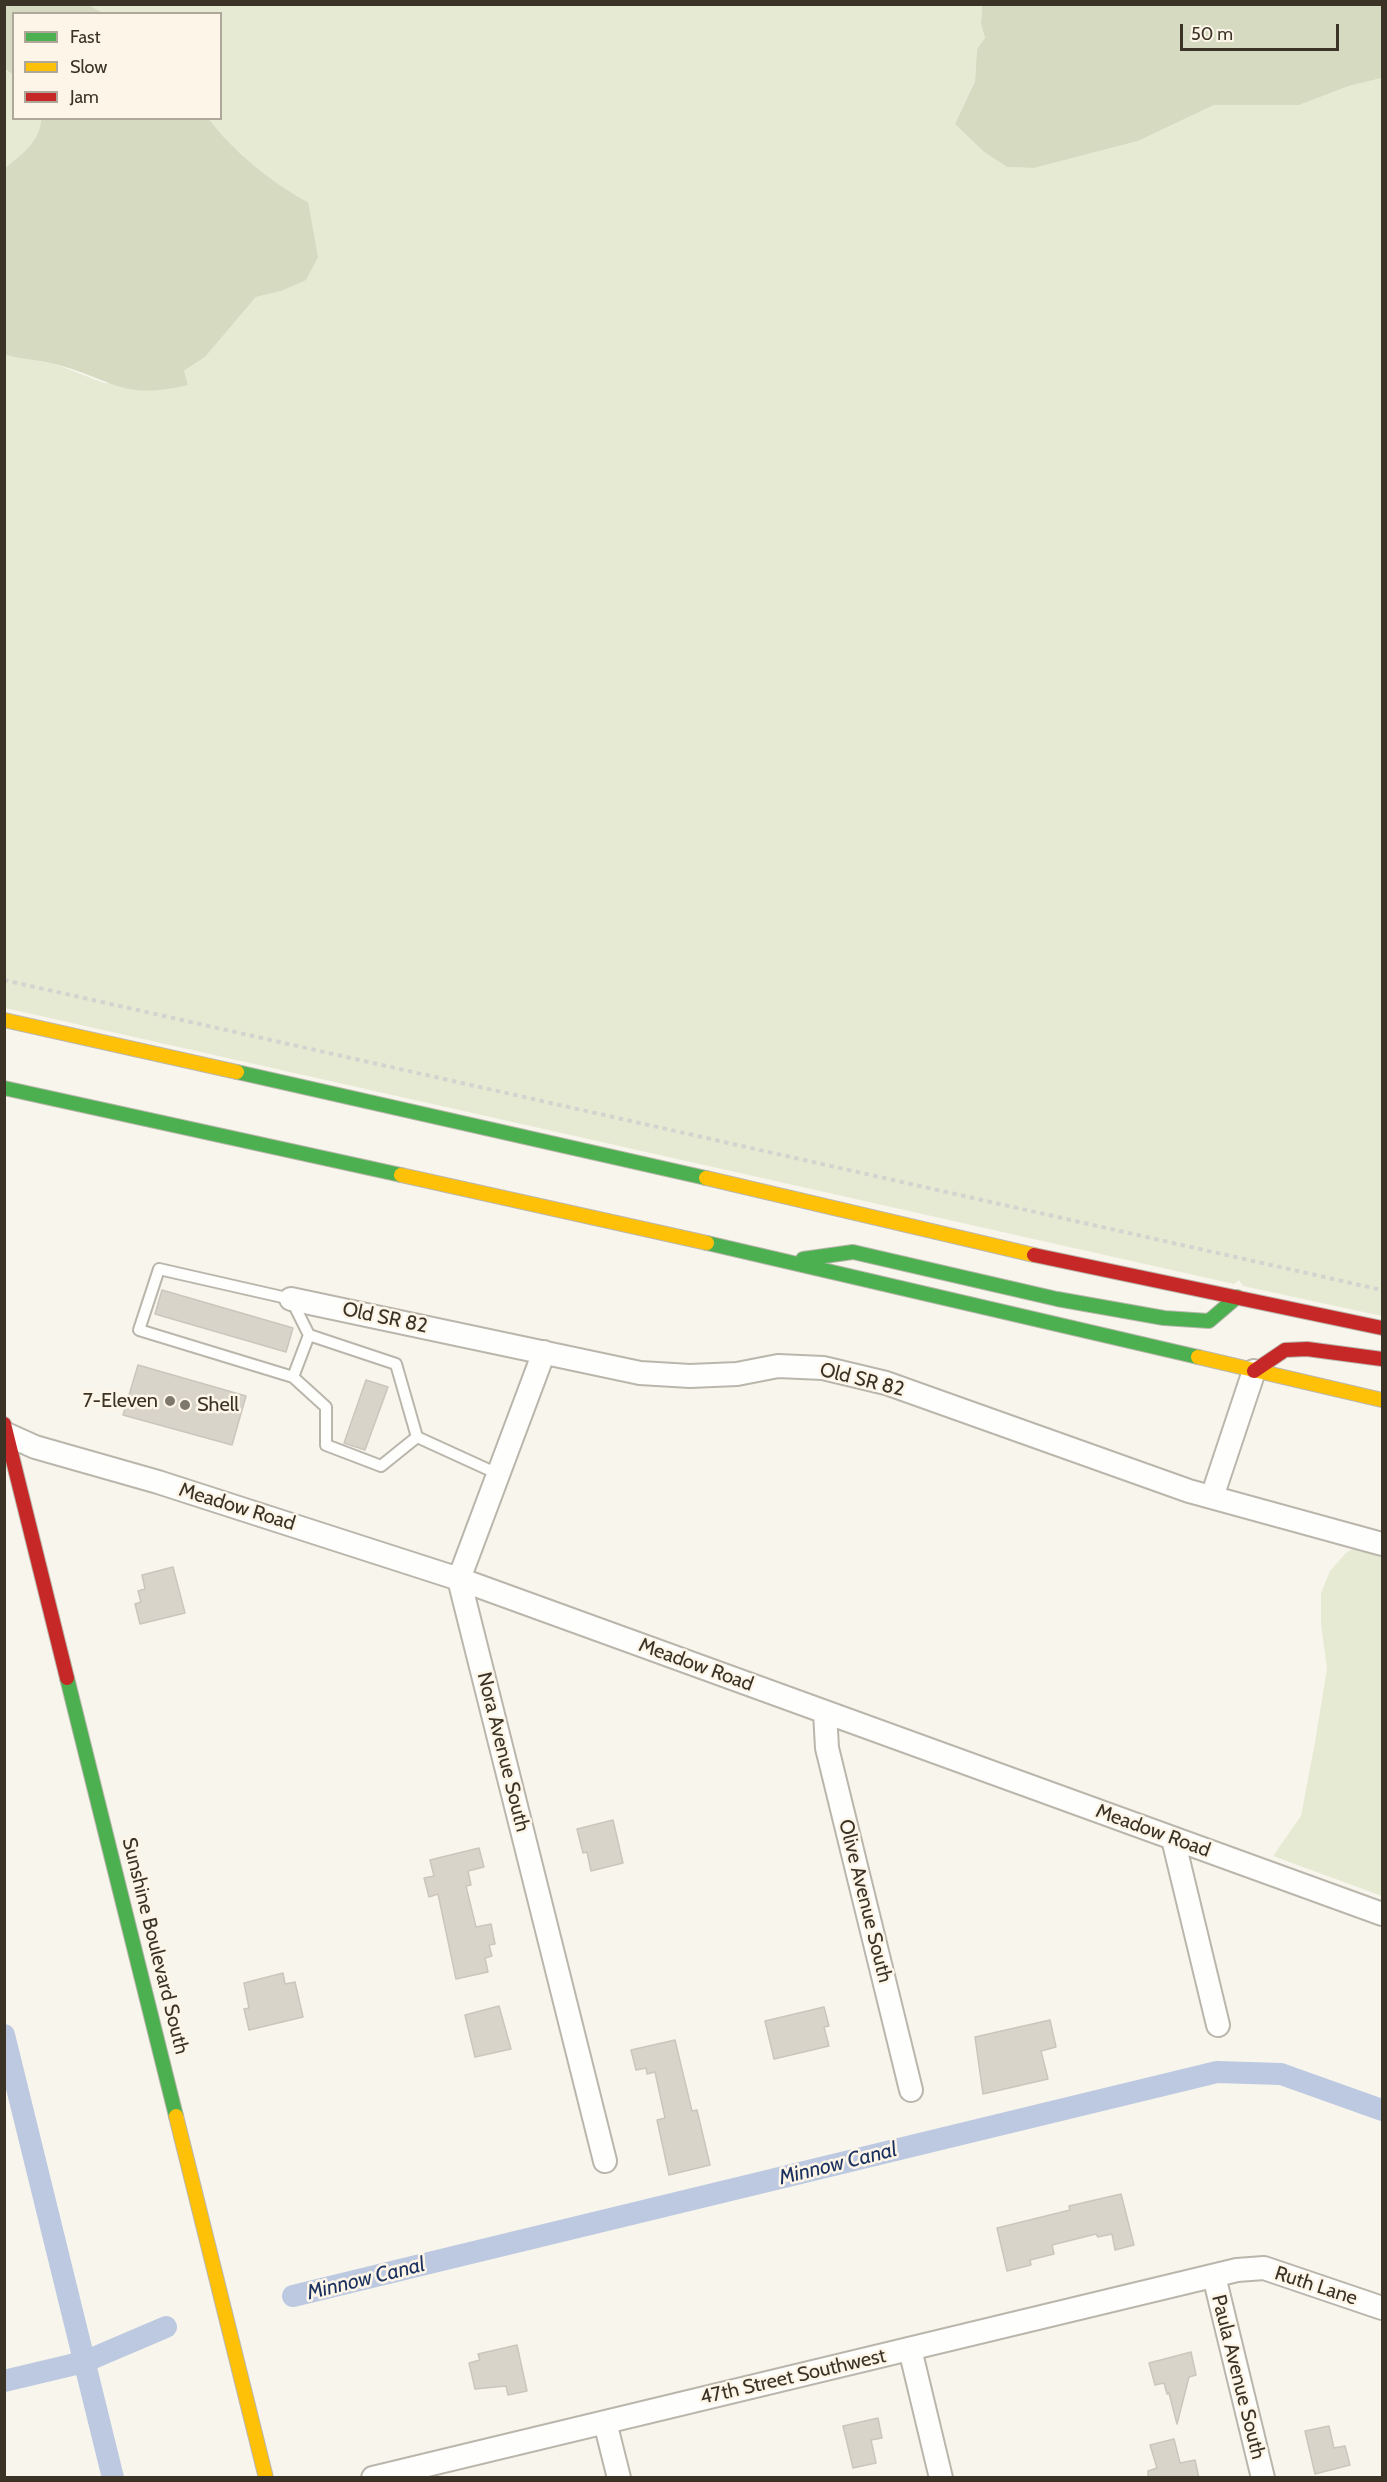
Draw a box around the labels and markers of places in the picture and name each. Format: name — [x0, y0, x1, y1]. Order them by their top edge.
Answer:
place label: 7-Eleven — [83, 1389, 158, 1413]
place label: Shell — [197, 1393, 239, 1417]
marker: 7-Eleven — [163, 1394, 177, 1408]
marker: Shell — [178, 1398, 192, 1412]

